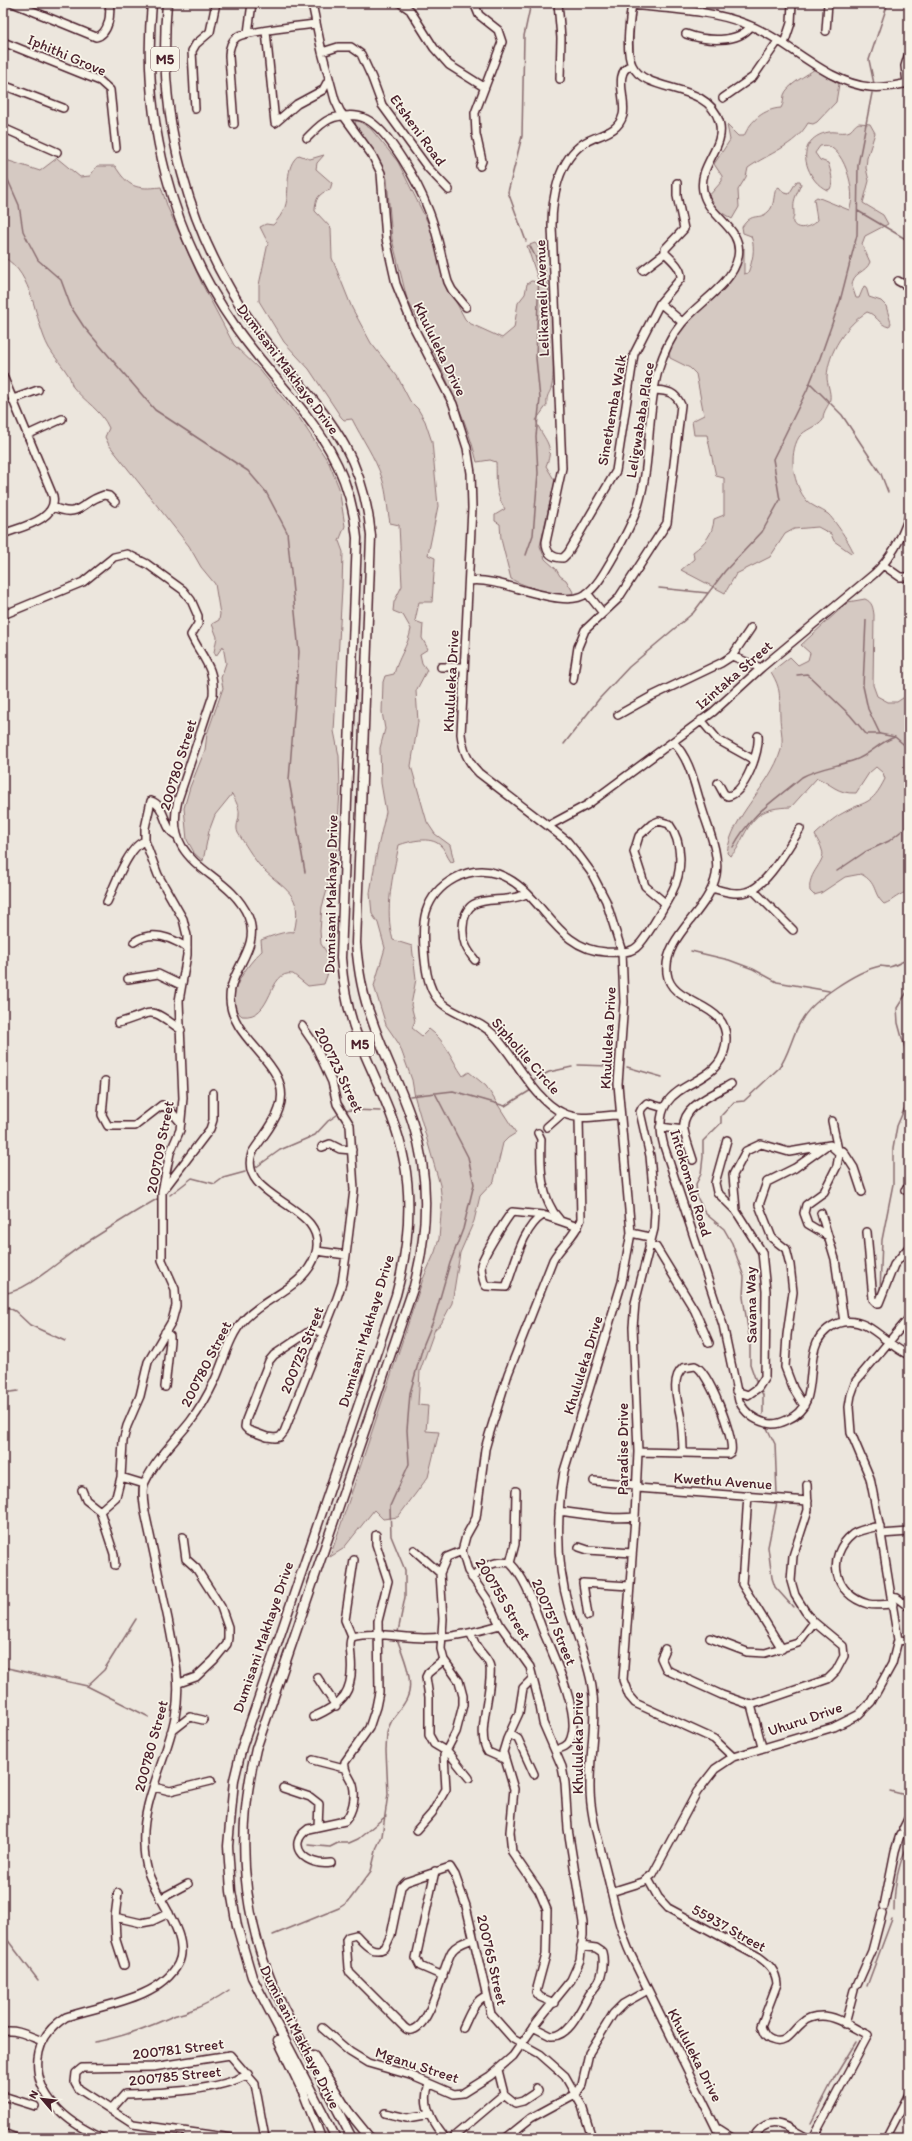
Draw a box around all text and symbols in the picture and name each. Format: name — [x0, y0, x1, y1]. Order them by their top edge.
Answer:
street label: Iphithi Grove — [25, 30, 109, 80]
road number: M5 — [151, 47, 179, 71]
street label: Etsheni Road — [386, 91, 450, 169]
street label: Lelikameli Avenue — [531, 239, 553, 357]
street label: Khululeka Drive — [409, 299, 471, 399]
street label: Dumisani Makhaye Drive — [233, 300, 343, 438]
street label: Sinethemba Walk — [593, 353, 631, 467]
street label: Leligwababa Place — [622, 361, 658, 479]
street label: Khululeka Drive — [439, 629, 463, 733]
street label: Izintaka Street — [692, 636, 776, 713]
street label: 200780 Street — [156, 717, 200, 813]
street label: Dumisani Makhaye Drive — [321, 814, 341, 974]
street label: Khululeka Drive — [596, 986, 620, 1090]
street label: Sipholile Circle — [488, 1014, 564, 1098]
street label: 200723 Street — [311, 1024, 368, 1116]
road number: M5 — [346, 1032, 374, 1056]
street label: 200709 Street — [142, 1099, 178, 1195]
street label: Intokomalo Road — [666, 1127, 716, 1239]
street label: Dumisani Makhaye Drive — [334, 1252, 398, 1410]
street label: Savana Way — [741, 1266, 761, 1344]
street label: 200725 Street — [276, 1303, 328, 1396]
street label: Khululeka Drive — [559, 1313, 607, 1417]
street label: 200780 Street — [177, 1318, 236, 1410]
street label: Paradise Drive — [614, 1403, 632, 1495]
street label: Kwethu Avenue — [673, 1469, 773, 1493]
street label: 200755 Street — [471, 1555, 535, 1644]
street label: Dumisani Makhaye Drive — [229, 1559, 297, 1715]
street label: 200757 Street — [528, 1576, 580, 1668]
street label: Khululeka Drive — [569, 1692, 587, 1794]
street label: 200780 Street — [130, 1698, 172, 1794]
street label: Uhuru Drive — [766, 1698, 844, 1740]
street label: 55937 Street — [689, 1900, 770, 1956]
street label: 200765 Street — [473, 1913, 511, 2008]
street label: Dumisani Makhaye Drive — [256, 1962, 344, 2112]
street label: Khululeka Drive — [664, 2005, 726, 2105]
street label: 200781 Street — [131, 2034, 225, 2064]
street label: Mganu Street — [373, 2043, 461, 2087]
street label: 200785 Street — [128, 2062, 223, 2090]
north arrow — [22, 2079, 62, 2119]
text: N — [26, 2088, 41, 2101]

